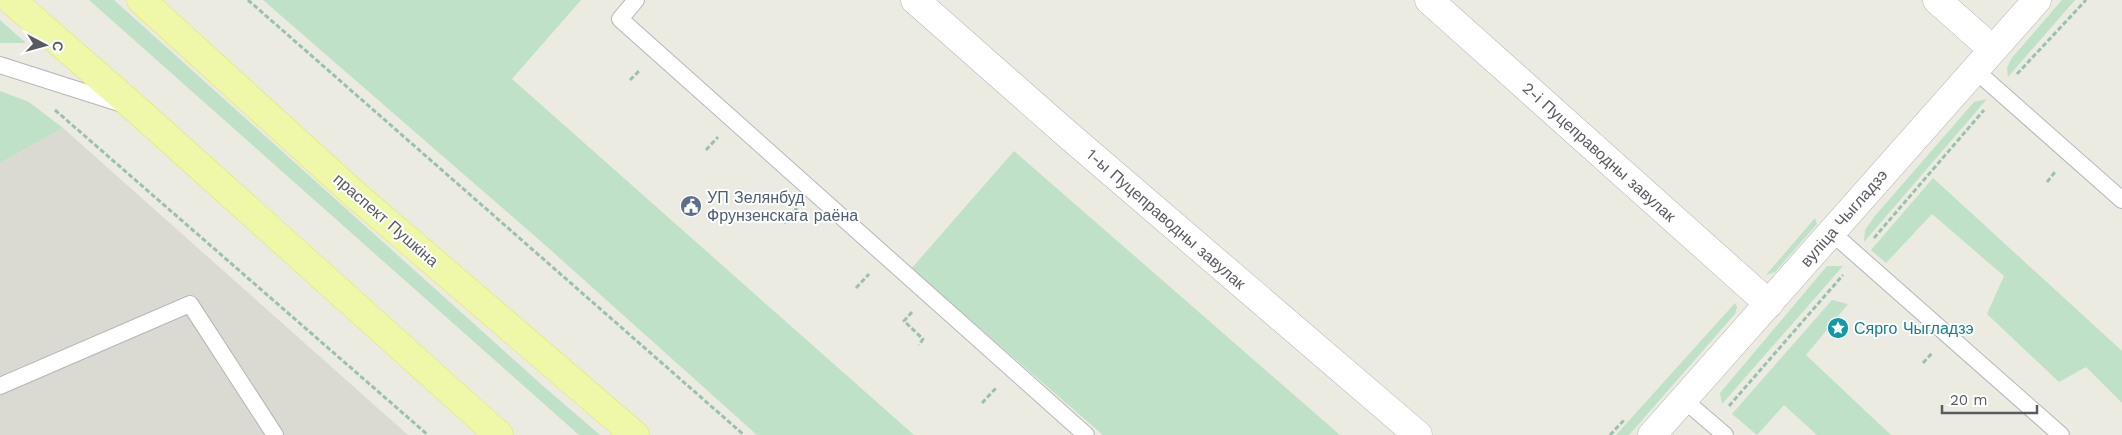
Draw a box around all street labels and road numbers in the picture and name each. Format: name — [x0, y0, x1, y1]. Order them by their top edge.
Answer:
street label: 2-і Пуцеправодны завулак — [1519, 78, 1680, 226]
street label: 1-ы Пуцеправодны завулак — [1083, 145, 1250, 294]
street label: вуліца Чыгладзэ — [1797, 165, 1891, 271]
street label: праспект Пушкіна — [330, 169, 442, 271]

